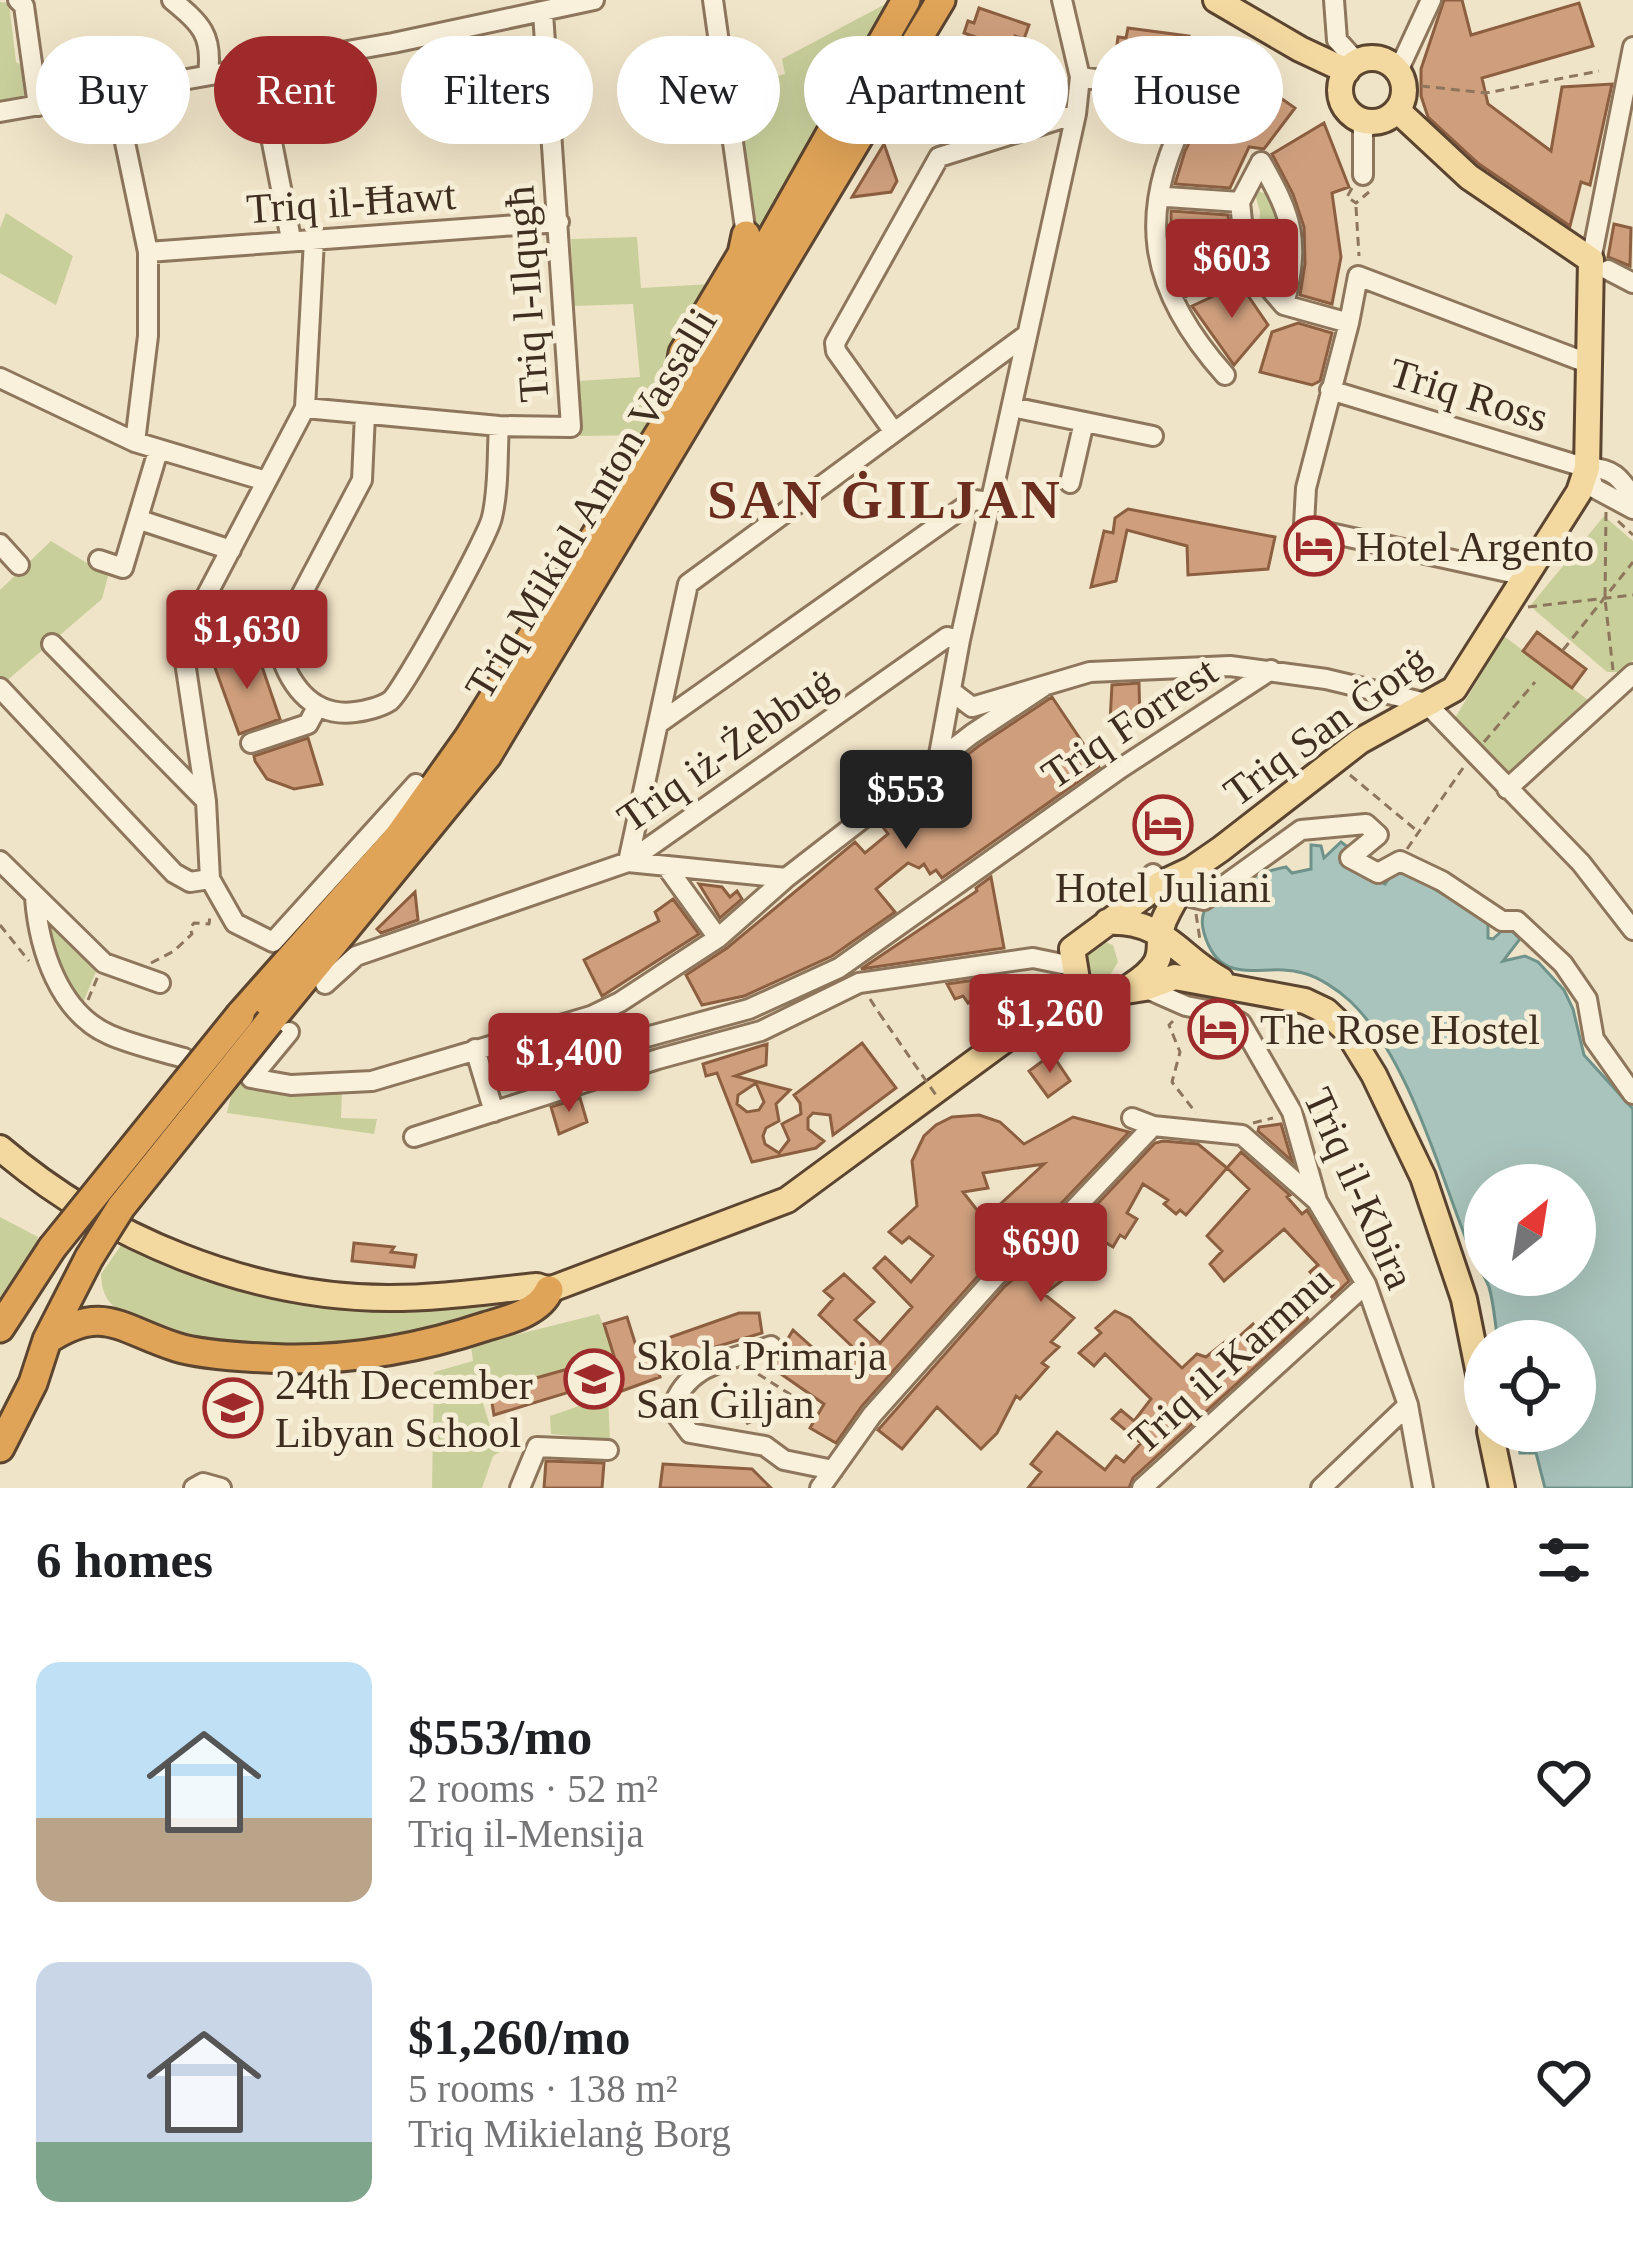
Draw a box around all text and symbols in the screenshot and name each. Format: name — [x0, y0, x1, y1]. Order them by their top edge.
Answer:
chip: Buy — [36, 36, 190, 144]
chip: Rent — [214, 36, 377, 144]
chip: Filters — [401, 36, 593, 144]
chip: New — [617, 36, 780, 144]
chip: Apartment — [804, 36, 1068, 144]
chip: House — [1092, 36, 1283, 144]
street label: Triq il-Ħawt — [245, 172, 458, 232]
street label: Triq l-Ilqugħ — [496, 184, 557, 404]
pin: $603 — [1161, 219, 1303, 321]
text: $603 — [1193, 236, 1271, 279]
street label: Triq Mikiel Anton Vassalli — [456, 300, 726, 707]
street label: Triq Ross — [1384, 349, 1553, 441]
district label: SAN ĠILJAN — [707, 470, 1063, 530]
hotel icon: Hotel Argento — [1283, 515, 1345, 577]
place label: Hotel Argento — [1356, 524, 1594, 570]
pin: $1,630 — [149, 590, 345, 692]
text: $1,630 — [193, 607, 301, 650]
street label: Triq San Ġorġ — [1216, 636, 1438, 815]
street label: Triq Forrest — [1034, 648, 1226, 798]
street label: Triq iż-Żebbuġ — [609, 658, 844, 841]
pin: $553 — [835, 750, 977, 852]
text: $553 — [867, 767, 945, 810]
hotel icon: Hotel Juliani — [1132, 794, 1194, 856]
place label: Hotel Juliani — [1055, 865, 1271, 911]
pin: $1,260 — [952, 974, 1148, 1076]
text: $1,260 — [996, 991, 1104, 1034]
hotel icon: The Rose Hostel — [1187, 998, 1249, 1060]
place label: The Rose Hostel — [1260, 1007, 1540, 1053]
pin: $1,400 — [471, 1013, 667, 1115]
text: $1,400 — [515, 1030, 623, 1073]
street label: Triq il-Kbira — [1294, 1081, 1424, 1296]
north arrow — [1464, 1164, 1596, 1296]
map controls — [1464, 1164, 1596, 1452]
pin: $690 — [970, 1203, 1112, 1305]
text: $690 — [1002, 1220, 1080, 1263]
street label: Triq il-Karmnu — [1120, 1257, 1341, 1463]
button: locate — [1464, 1320, 1596, 1452]
place label: Skola Primarja San Ġiljan — [636, 1333, 887, 1427]
school or university icon: Skola Primarja San Ġiljan — [563, 1348, 625, 1410]
place label: 24th December Libyan School — [275, 1362, 533, 1456]
school or university icon: 24th December Libyan School — [202, 1377, 264, 1439]
icon: filters — [1531, 1527, 1597, 1593]
text: 6 homes — [36, 1532, 213, 1588]
text: $553/mo — [408, 1709, 592, 1765]
icon: home — [132, 1710, 276, 1854]
icon: heart — [1531, 1749, 1597, 1815]
text: 2 rooms · 52 m² — [408, 1767, 658, 1810]
text: Triq il-Mensija — [408, 1812, 644, 1855]
text: $1,260/mo — [408, 2009, 630, 2065]
icon: home — [132, 2010, 276, 2154]
icon: heart — [1531, 2049, 1597, 2115]
text: 5 rooms · 138 m² — [408, 2067, 678, 2110]
text: Triq Mikielanġ Borg — [408, 2112, 731, 2155]

